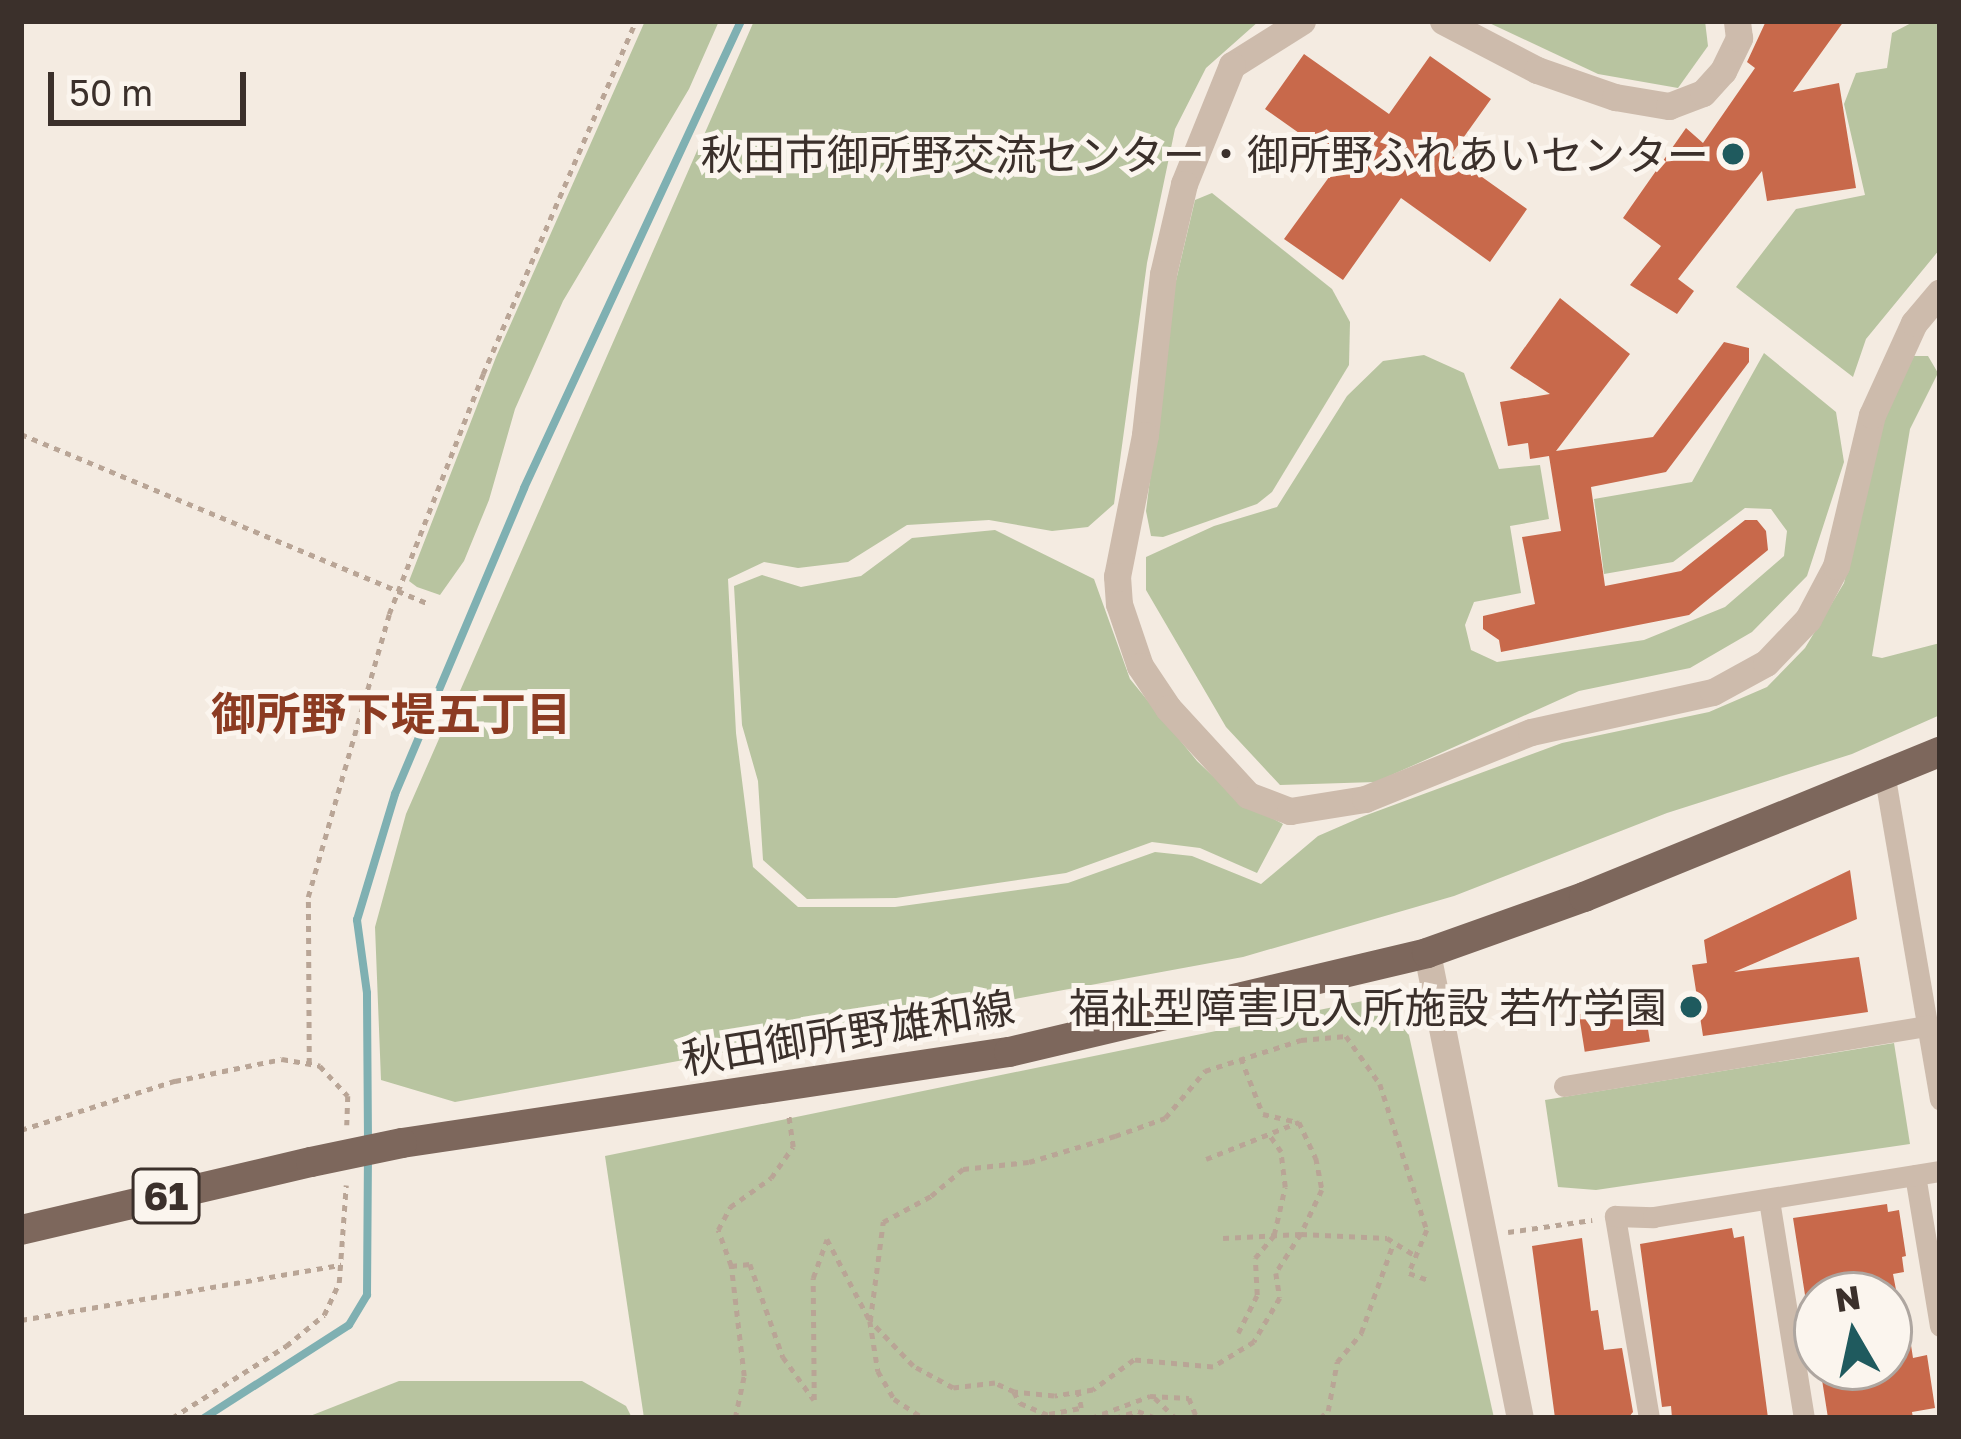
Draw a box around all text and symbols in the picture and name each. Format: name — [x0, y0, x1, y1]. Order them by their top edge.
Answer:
scale bar — [54, 48, 252, 122]
text: 50 m — [69, 71, 153, 114]
place label: 秋田市御所野交流センター・御所野ふれあいセンター — [701, 129, 1709, 179]
marker: 秋田市御所野交流センター・御所野ふれあいセンター — [1720, 141, 1746, 167]
district label: 御所野下堤五丁目 — [211, 687, 571, 741]
street label: 秋田御所野雄和線 — [678, 981, 1018, 1083]
place label: 福祉型障害児入所施設 若竹学園 — [1069, 982, 1667, 1032]
marker: 福祉型障害児入所施設 若竹学園 — [1678, 994, 1704, 1020]
road number: 61 — [130, 1163, 202, 1229]
north arrow — [1793, 1271, 1913, 1391]
text: N — [1832, 1277, 1863, 1319]

